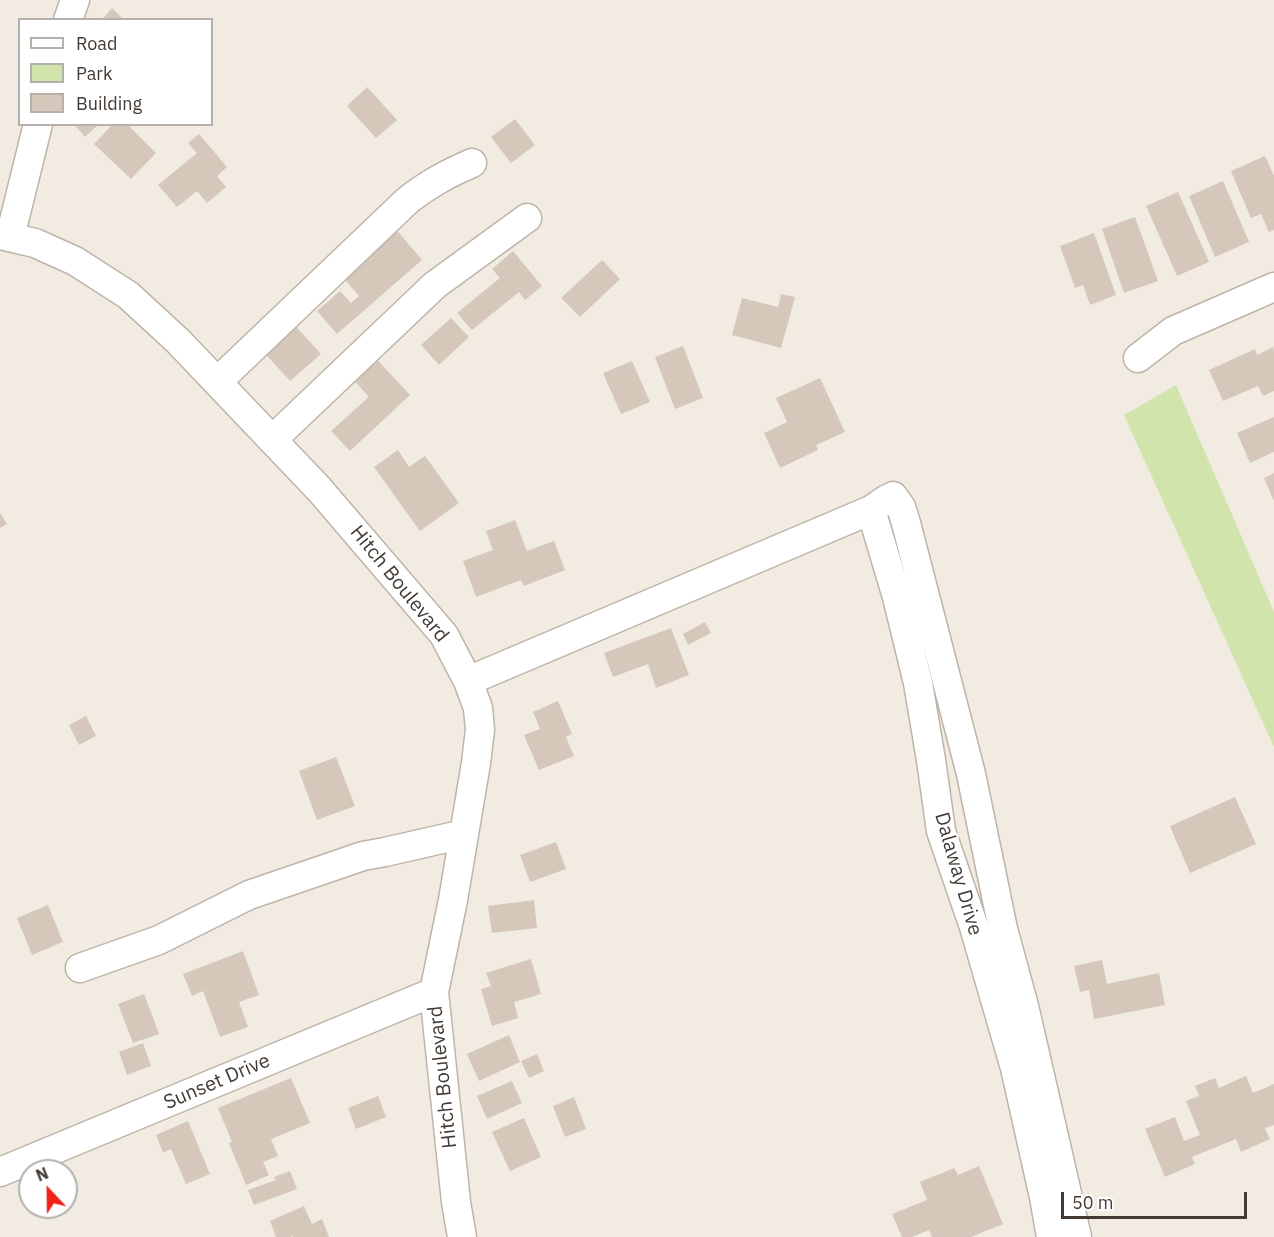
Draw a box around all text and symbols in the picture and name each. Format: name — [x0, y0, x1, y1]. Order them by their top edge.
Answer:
legend — [18, 18, 213, 126]
text: Road — [76, 32, 117, 55]
text: Park — [76, 62, 112, 85]
text: Building — [76, 92, 142, 115]
street label: Hitch Boulevard — [345, 521, 453, 647]
street label: Dalaway Drive — [929, 810, 987, 938]
street label: Hitch Boulevard — [424, 1005, 462, 1149]
street label: Sunset Drive — [160, 1049, 274, 1115]
north arrow — [18, 1159, 78, 1219]
text: N — [33, 1163, 51, 1186]
scale bar — [1064, 1180, 1250, 1218]
text: 50 m — [1072, 1191, 1114, 1214]

